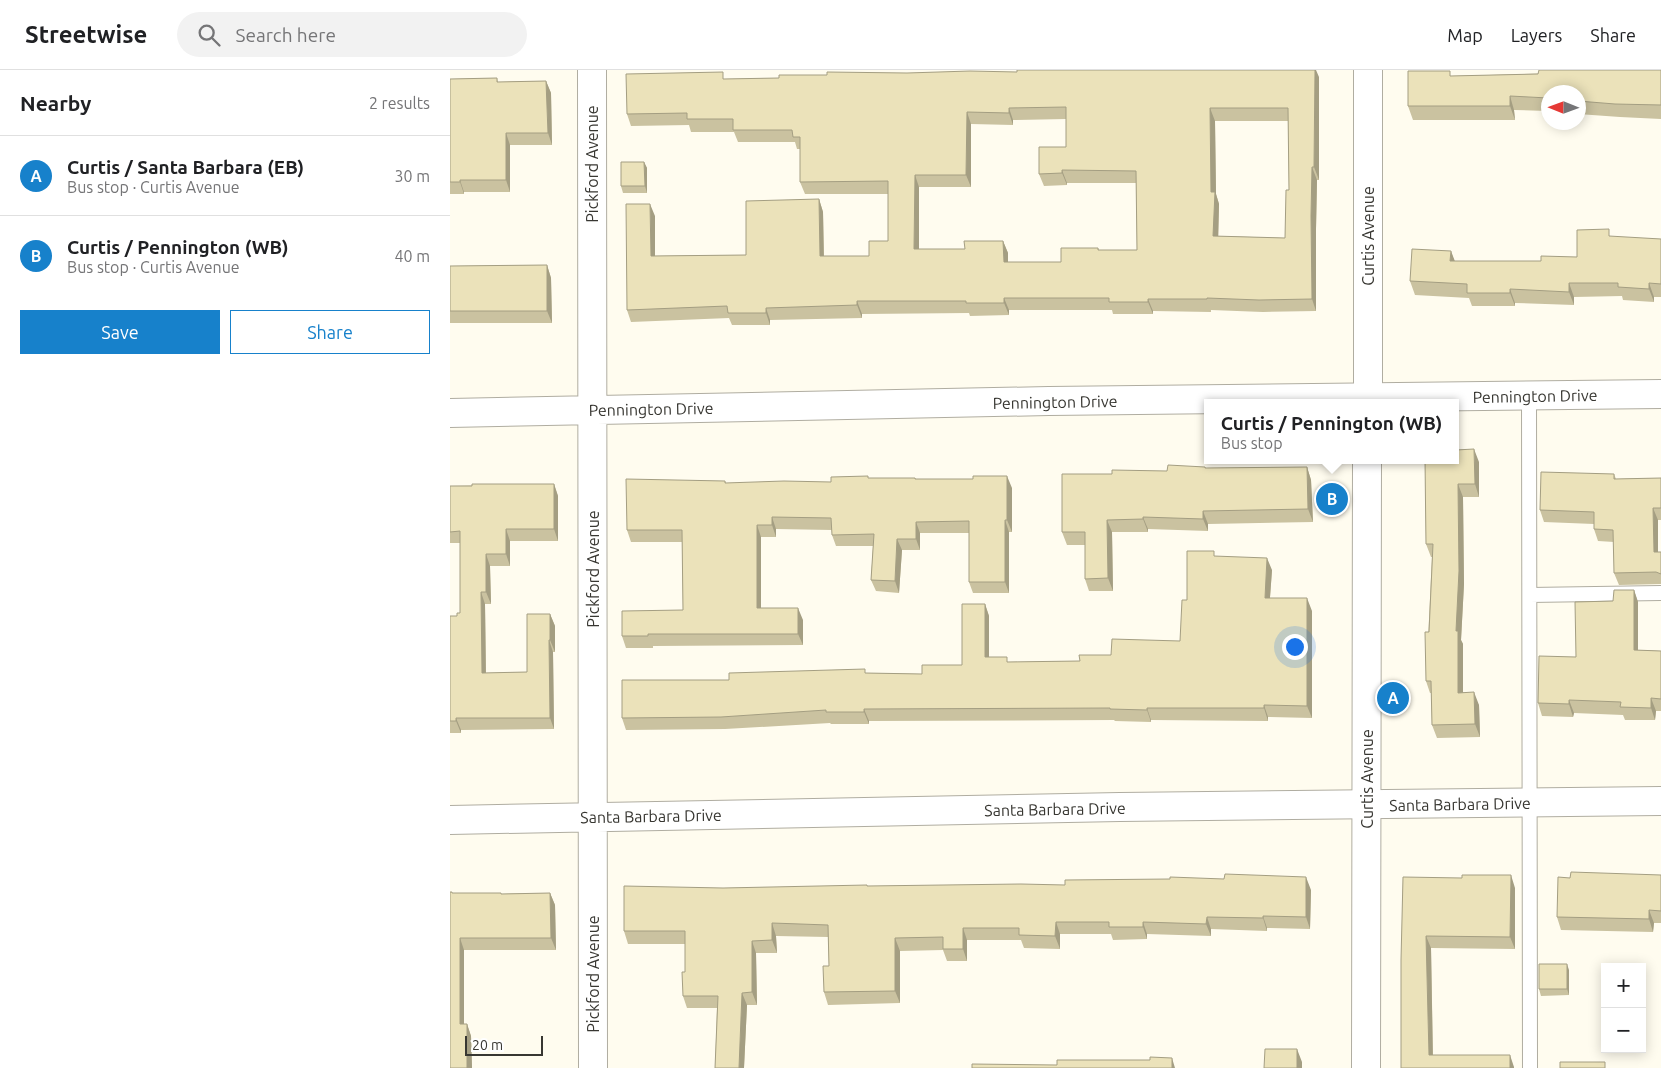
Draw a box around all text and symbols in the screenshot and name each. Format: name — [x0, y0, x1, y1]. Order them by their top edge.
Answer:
search box — [177, 12, 527, 57]
text: Streetwise — [25, 21, 147, 48]
icon: search — [195, 21, 223, 49]
text: Search here — [235, 24, 336, 46]
text: Map — [1447, 25, 1483, 45]
text: Layers — [1511, 25, 1562, 45]
text: Share — [1590, 25, 1636, 45]
north arrow — [1541, 85, 1586, 130]
text: Nearby — [20, 91, 91, 115]
text: 2 results — [369, 94, 430, 112]
street label: Pickford Avenue — [583, 105, 601, 223]
text: Curtis / Santa Barbara (EB) — [67, 156, 304, 178]
text: A — [30, 167, 42, 185]
text: 30 m — [394, 167, 430, 185]
text: Bus stop · Curtis Avenue — [67, 178, 240, 196]
street label: Curtis Avenue — [1359, 186, 1377, 286]
text: Curtis / Pennington (WB) — [67, 236, 288, 258]
text: B — [31, 247, 41, 265]
text: 40 m — [394, 247, 430, 265]
text: Bus stop · Curtis Avenue — [67, 258, 240, 276]
button: Save — [20, 310, 220, 354]
button: Share — [230, 310, 430, 354]
street label: Pennington Drive — [1472, 386, 1598, 406]
street label: Pennington Drive — [992, 392, 1118, 412]
street label: Pennington Drive — [588, 399, 714, 419]
popup — [1204, 399, 1459, 464]
text: Curtis / Pennington (WB) — [1221, 412, 1442, 434]
text: Bus stop — [1221, 434, 1283, 452]
pin: B — [1316, 480, 1348, 518]
street label: Pickford Avenue — [584, 510, 602, 628]
your location — [1282, 634, 1308, 660]
pin: A — [1377, 679, 1409, 717]
street label: Curtis Avenue — [1358, 729, 1376, 829]
street label: Santa Barbara Drive — [1389, 794, 1531, 814]
street label: Santa Barbara Drive — [984, 799, 1126, 819]
street label: Santa Barbara Drive — [580, 806, 722, 826]
street label: Pickford Avenue — [584, 915, 602, 1033]
map controls — [1601, 963, 1646, 1053]
button: + — [1601, 963, 1646, 1008]
button: − — [1601, 1008, 1646, 1053]
scale bar — [465, 1033, 542, 1056]
text: 20 m — [472, 1037, 503, 1053]

